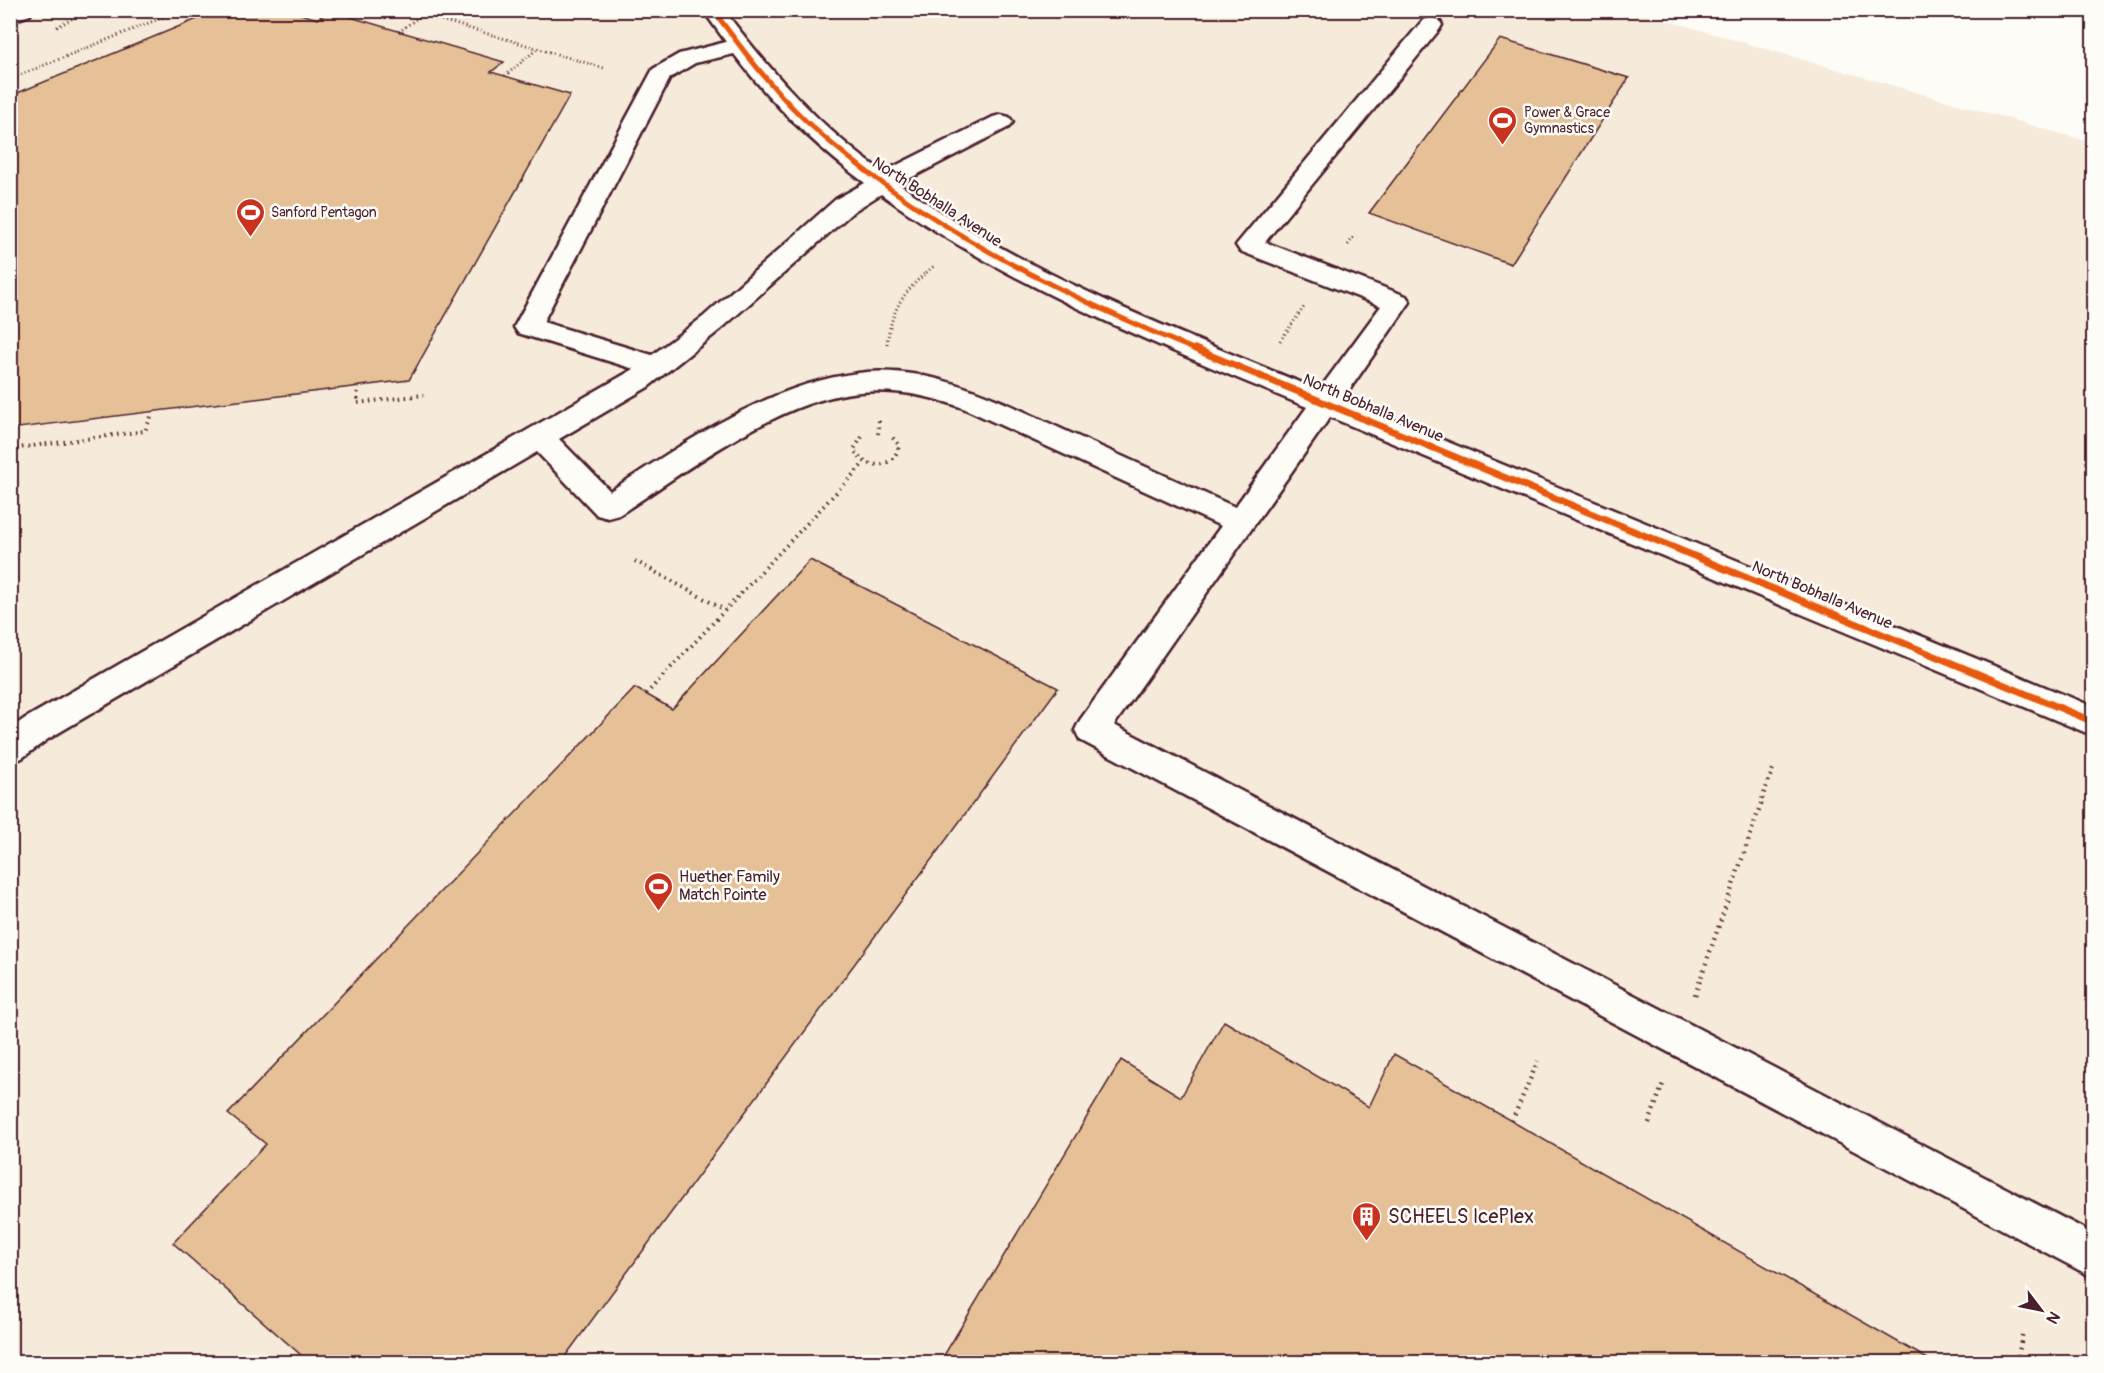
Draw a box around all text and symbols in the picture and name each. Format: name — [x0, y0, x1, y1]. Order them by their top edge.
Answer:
sports icon: Power & Grace Gymnastics — [1487, 104, 1519, 146]
place label: Power & Grace Gymnastics — [1524, 104, 1610, 137]
street label: North Bobhalla Avenue — [868, 153, 1006, 251]
sports icon: Sanford Pentagon — [234, 196, 266, 238]
place label: Sanford Pentagon — [271, 204, 377, 221]
street label: North Bobhalla Avenue — [1300, 369, 1446, 447]
street label: North Bobhalla Avenue — [1749, 556, 1895, 634]
place label: Huether Family Match Pointe — [679, 867, 780, 905]
sports icon: Huether Family Match Pointe — [642, 870, 674, 912]
building icon: SCHEELS IcePlex — [1351, 1200, 1383, 1242]
place label: SCHEELS IcePlex — [1388, 1204, 1534, 1229]
north arrow — [2011, 1280, 2071, 1340]
text: N — [2041, 1308, 2064, 1327]

